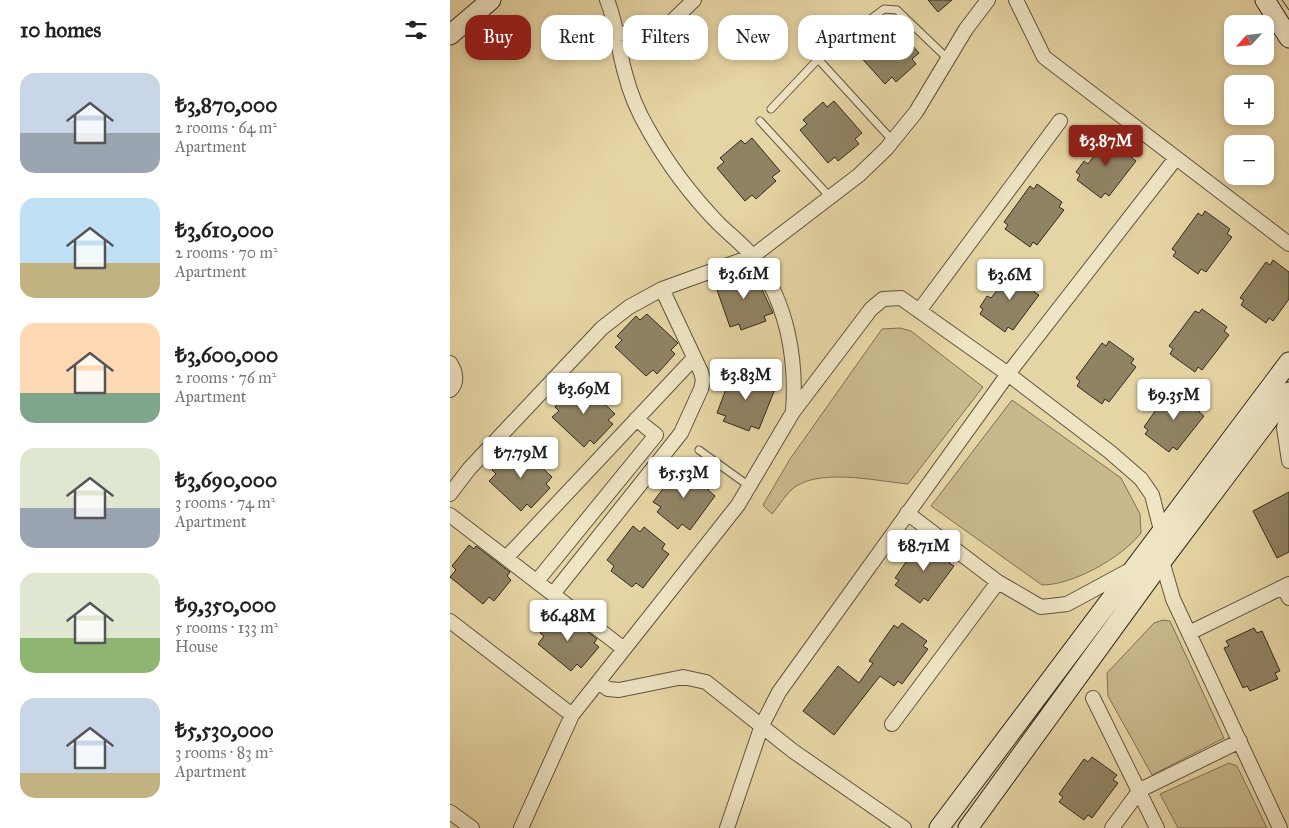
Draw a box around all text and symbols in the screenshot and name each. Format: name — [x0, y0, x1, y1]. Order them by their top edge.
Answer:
chip: Buy — [465, 15, 531, 60]
chip: Rent — [541, 15, 613, 60]
chip: Filters — [623, 15, 708, 60]
chip: New — [718, 15, 788, 60]
chip: Apartment — [798, 15, 914, 60]
north arrow — [1224, 15, 1274, 65]
map controls — [1224, 15, 1274, 185]
icon: filters — [402, 16, 430, 44]
text: 10 homes — [20, 17, 101, 43]
button: + — [1224, 75, 1274, 125]
text: ₺3,870,000 — [175, 92, 278, 118]
icon: home — [60, 93, 120, 153]
text: 2 rooms · 64 m² — [175, 118, 277, 137]
pin: ₺3.87M — [1065, 124, 1147, 167]
text: ₺3.87M — [1080, 131, 1132, 150]
button: − — [1224, 135, 1274, 185]
text: Apartment — [175, 137, 247, 156]
text: ₺3,610,000 — [175, 217, 274, 243]
icon: home — [60, 218, 120, 278]
text: 2 rooms · 70 m² — [175, 243, 278, 262]
pin: ₺3.61M — [703, 258, 785, 300]
pin: ₺3.6M — [975, 258, 1045, 301]
text: Apartment — [175, 262, 247, 281]
text: ₺3.61M — [719, 264, 769, 283]
text: ₺3.6M — [988, 265, 1032, 284]
text: ₺3,600,000 — [175, 342, 278, 368]
icon: home — [60, 343, 120, 403]
pin: ₺3.83M — [705, 358, 787, 401]
text: ₺3.83M — [721, 365, 771, 384]
text: 2 rooms · 76 m² — [175, 368, 276, 387]
pin: ₺3.69M — [543, 372, 625, 415]
pin: ₺9.35M — [1133, 378, 1215, 421]
text: ₺3.69M — [558, 379, 610, 398]
text: ₺9.35M — [1148, 385, 1200, 404]
text: Apartment — [175, 387, 247, 406]
pin: ₺7.79M — [480, 436, 562, 479]
text: ₺7.79M — [494, 443, 548, 462]
pin: ₺5.53M — [643, 456, 725, 499]
text: ₺5.53M — [659, 463, 709, 482]
text: ₺3,690,000 — [175, 467, 277, 493]
icon: home — [60, 468, 120, 528]
text: 3 rooms · 74 m² — [175, 493, 275, 512]
text: Apartment — [175, 512, 247, 531]
pin: ₺8.71M — [883, 530, 965, 572]
text: ₺8.71M — [898, 536, 950, 555]
text: ₺9,350,000 — [175, 592, 276, 618]
icon: home — [60, 593, 120, 653]
pin: ₺6.48M — [527, 600, 609, 642]
text: ₺6.48M — [541, 606, 595, 625]
text: 5 rooms · 133 m² — [175, 618, 278, 637]
text: House — [175, 637, 218, 656]
text: ₺5,530,000 — [175, 717, 274, 743]
icon: home — [60, 718, 120, 778]
text: 3 rooms · 83 m² — [175, 743, 273, 762]
text: Apartment — [175, 762, 247, 781]

